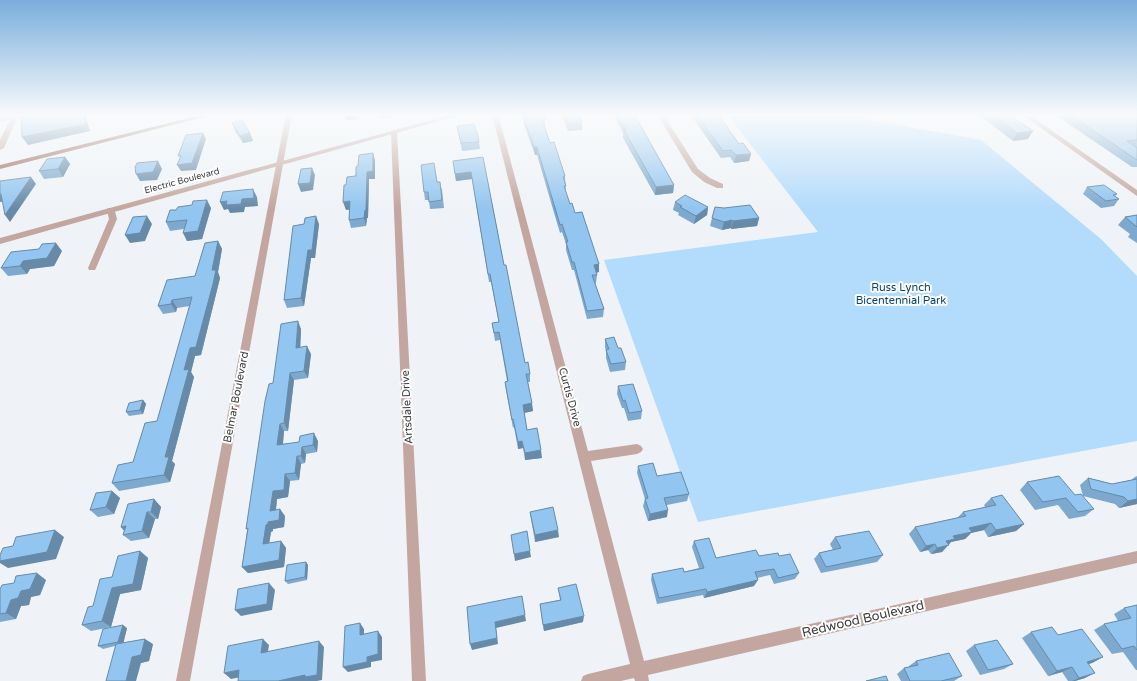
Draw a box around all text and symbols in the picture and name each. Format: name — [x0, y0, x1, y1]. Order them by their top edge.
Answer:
street label: Electric Boulevard — [143, 166, 221, 196]
park label: Russ Lynch Bicentennial Park — [856, 281, 946, 307]
street label: Belmar Boulevard — [221, 350, 251, 444]
street label: Curtis Drive — [556, 366, 584, 428]
street label: Artsdale Drive — [399, 370, 415, 444]
street label: Redwood Boulevard — [800, 597, 926, 641]

